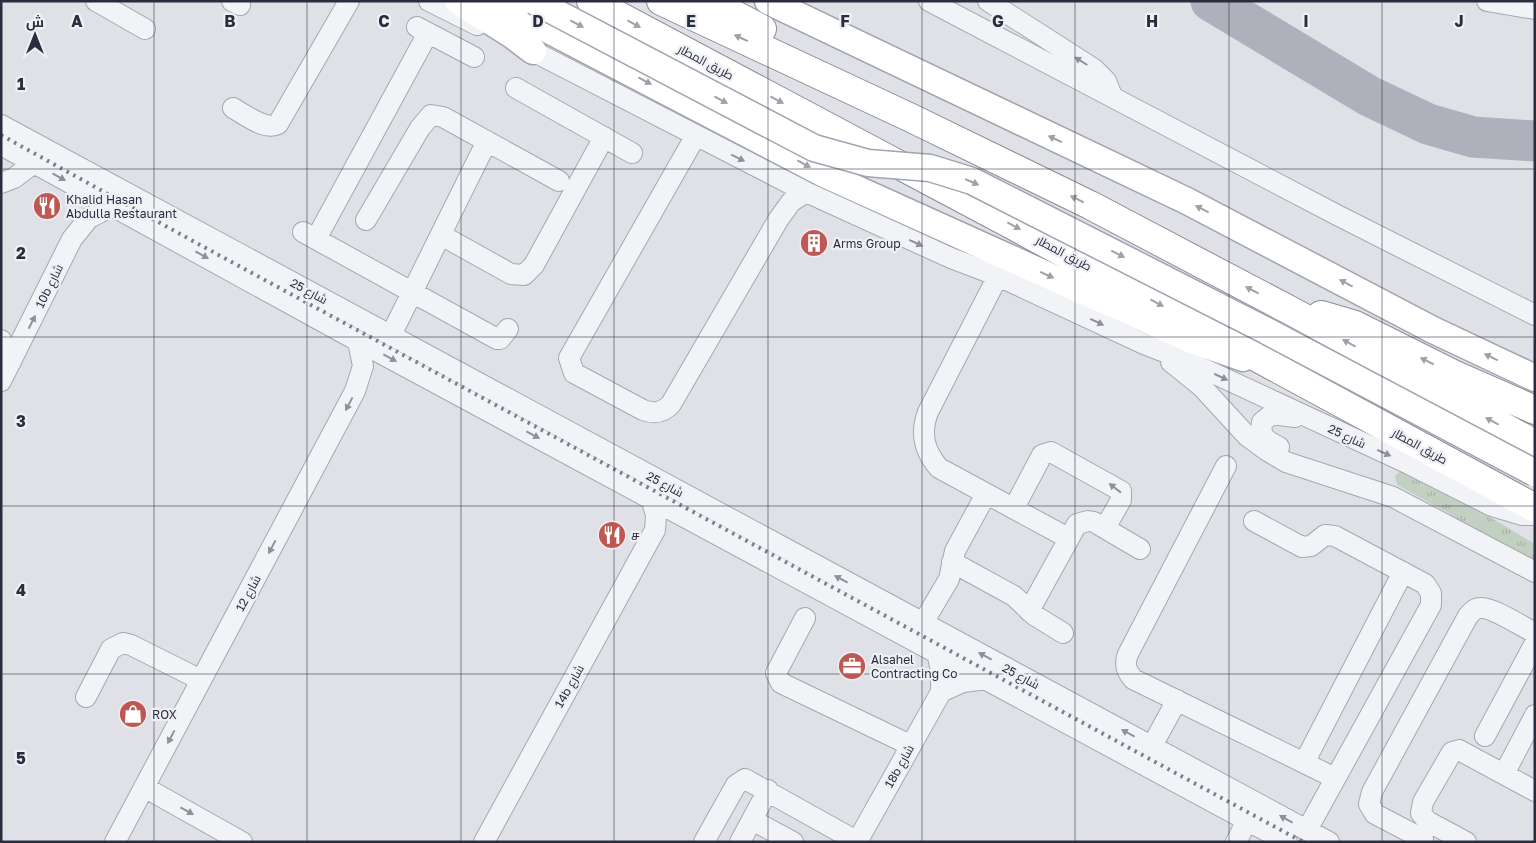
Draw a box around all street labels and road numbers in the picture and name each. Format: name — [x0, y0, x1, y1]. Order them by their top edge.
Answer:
street label: طريق المطار — [675, 41, 736, 83]
street label: طريق المطار — [1033, 232, 1094, 274]
street label: 10b شارع — [32, 262, 67, 311]
street label: شارع 25 — [287, 275, 330, 308]
street label: شارع 25 — [1325, 421, 1368, 452]
street label: طريق المطار — [1389, 424, 1450, 467]
street label: شارع 25 — [643, 468, 686, 501]
street label: شارع 12 — [232, 572, 265, 614]
street label: شارع 25 — [999, 660, 1042, 693]
street label: 14b شارع — [551, 662, 588, 711]
street label: 18b شارع — [881, 742, 918, 791]

